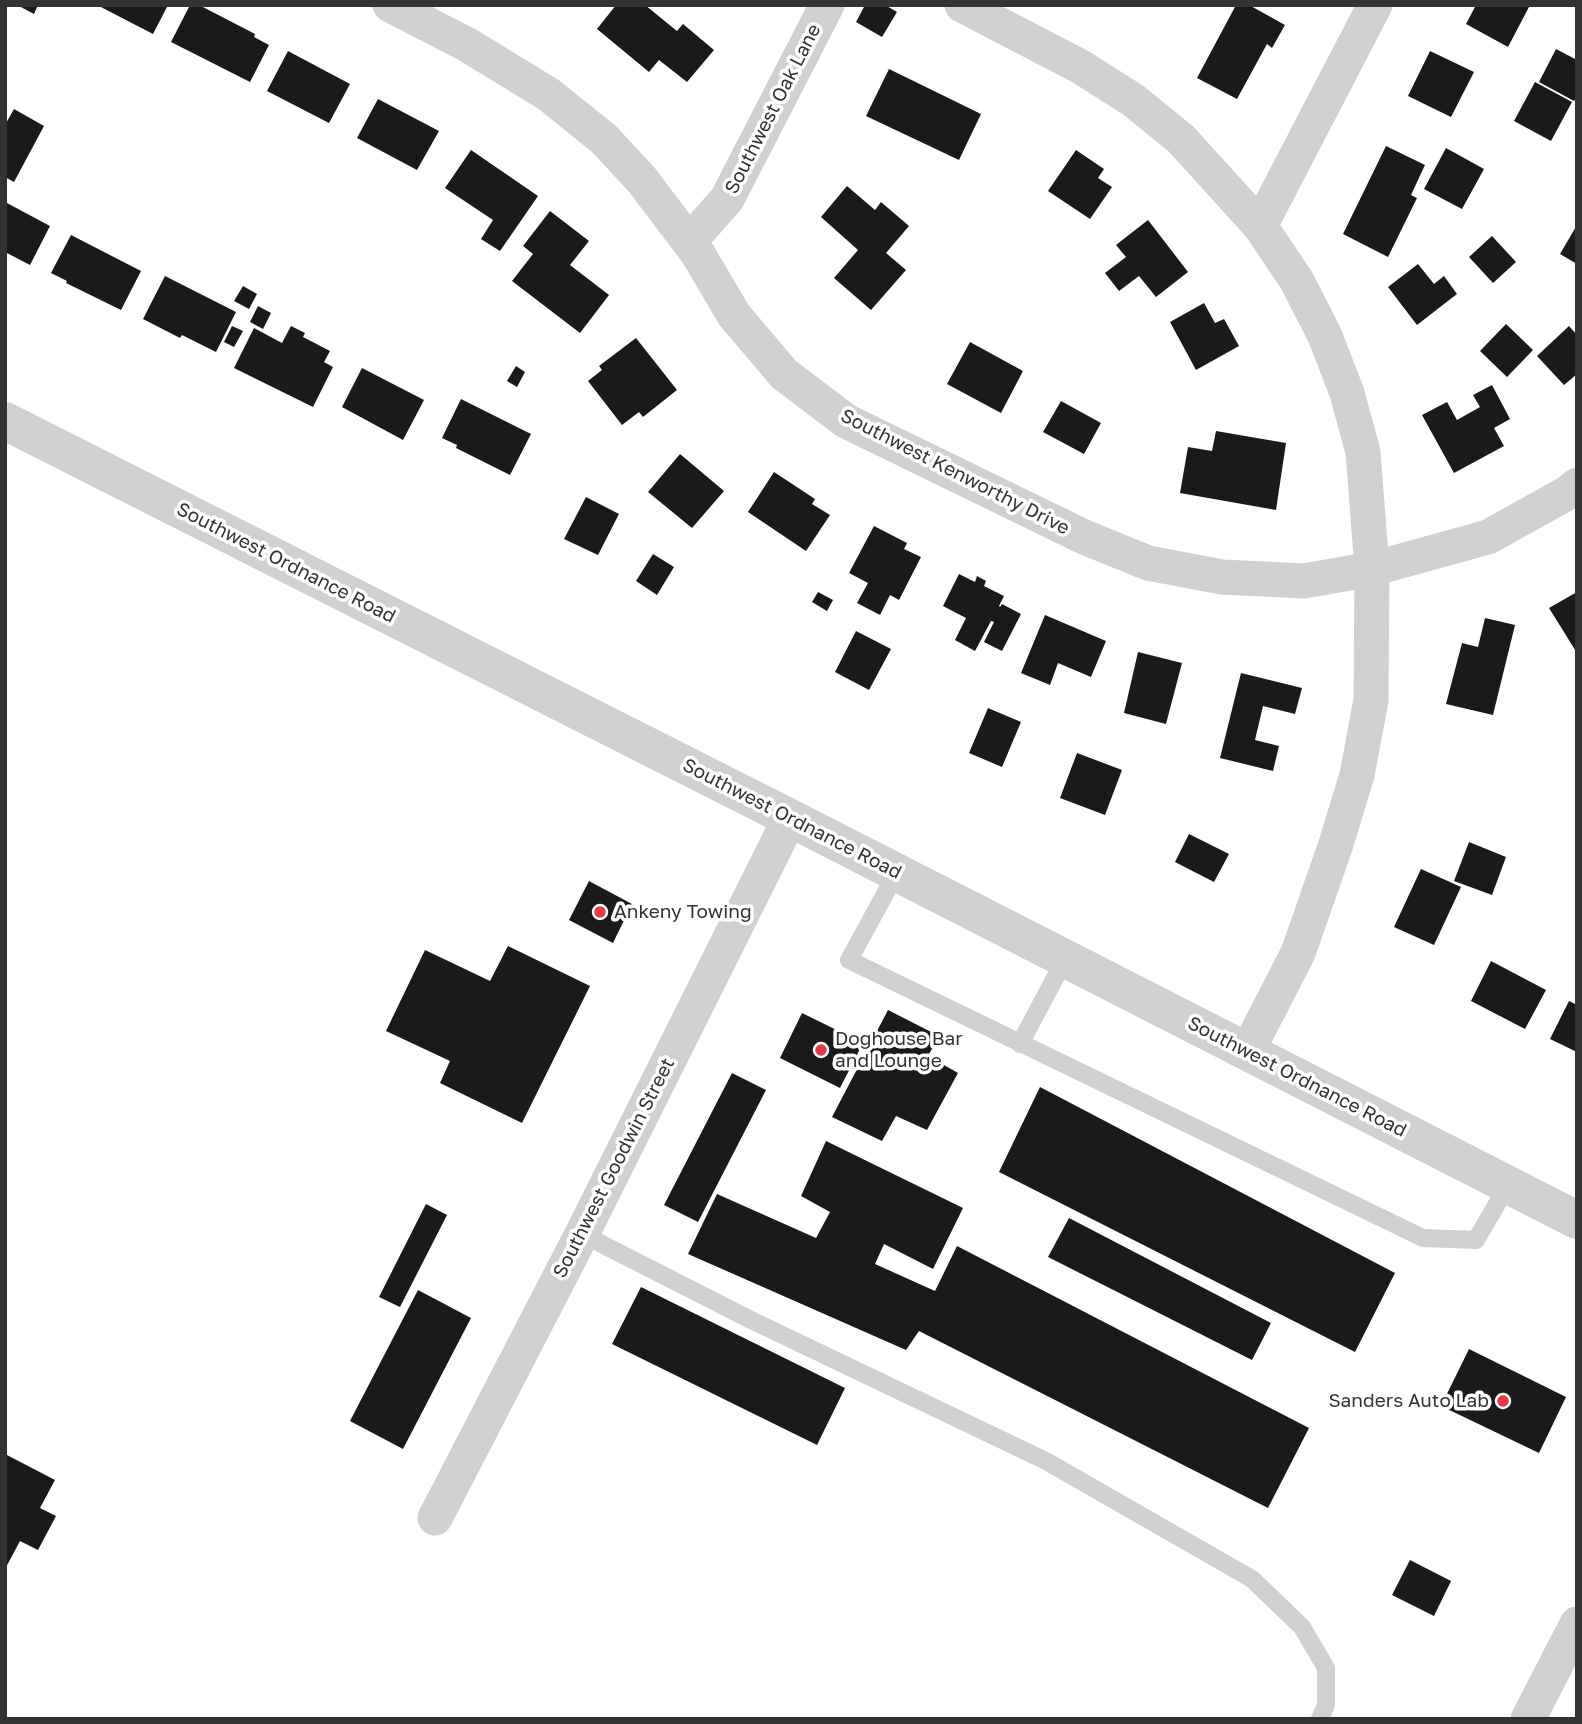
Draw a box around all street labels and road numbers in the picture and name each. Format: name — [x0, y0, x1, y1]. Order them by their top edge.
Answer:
street label: Southwest Oak Lane — [720, 20, 826, 198]
street label: Southwest Kenworthy Drive — [837, 404, 1073, 540]
street label: Southwest Ordnance Road — [173, 498, 399, 628]
street label: Southwest Ordnance Road — [679, 754, 905, 884]
street label: Southwest Ordnance Road — [1184, 1012, 1410, 1142]
street label: Southwest Goodwin Street — [548, 1054, 680, 1282]

